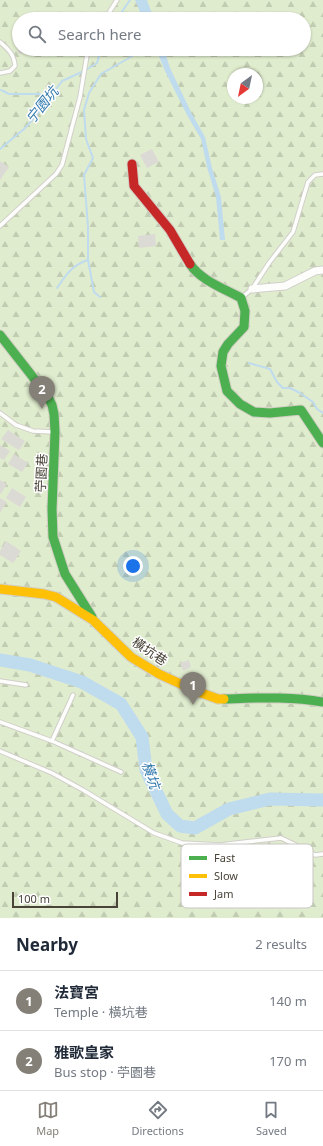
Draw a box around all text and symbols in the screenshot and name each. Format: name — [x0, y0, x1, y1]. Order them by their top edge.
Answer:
search box — [12, 12, 311, 56]
icon: search — [26, 23, 48, 45]
text: Search here — [58, 24, 141, 44]
north arrow — [227, 68, 263, 104]
water label: 宁園坑 — [21, 81, 63, 127]
pin: 2 — [29, 376, 55, 409]
street label: 苧園巷 — [31, 453, 51, 493]
your location — [123, 556, 143, 576]
street label: 橫坑巷 — [129, 633, 171, 669]
pin: 1 — [180, 672, 206, 705]
water label: 橫坑 — [138, 759, 166, 793]
legend — [181, 844, 313, 908]
text: Fast — [214, 850, 235, 865]
text: Slow — [214, 868, 238, 883]
text: Jam — [213, 886, 233, 901]
scale bar — [12, 890, 118, 909]
text: 100 m — [18, 891, 50, 906]
text: Nearby — [16, 933, 78, 956]
text: 2 results — [255, 935, 307, 953]
text: 法寶宮 — [54, 982, 99, 1002]
text: 1 — [25, 992, 33, 1010]
text: 140 m — [269, 992, 307, 1010]
text: Temple · 橫坑巷 — [54, 1003, 148, 1021]
text: 雅歌皇家 — [54, 1042, 114, 1062]
text: 2 — [25, 1052, 33, 1070]
text: 170 m — [269, 1052, 307, 1070]
text: Bus stop · 苧園巷 — [54, 1063, 156, 1081]
tab: Map — [36, 1099, 59, 1138]
tab: Directions — [131, 1099, 184, 1138]
tab: Saved — [256, 1099, 287, 1138]

